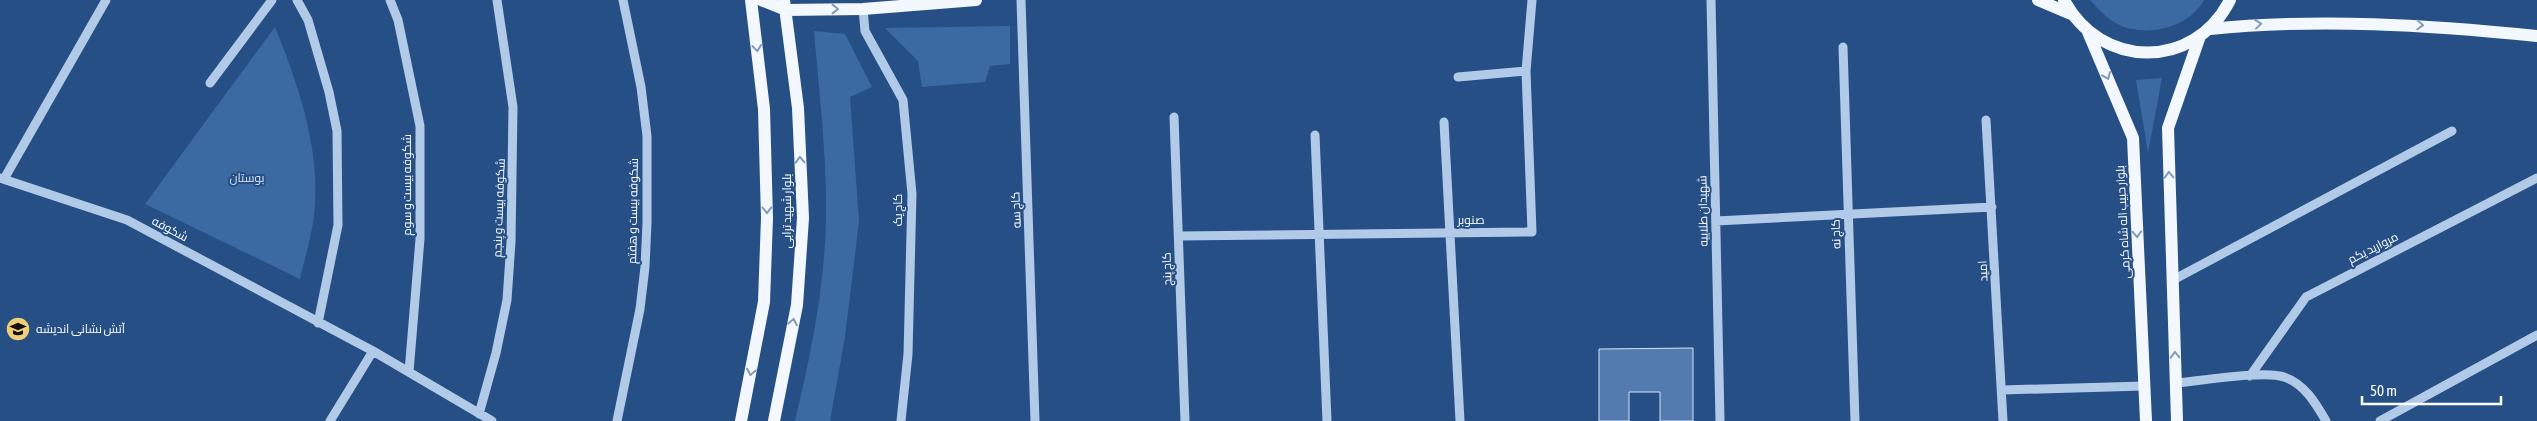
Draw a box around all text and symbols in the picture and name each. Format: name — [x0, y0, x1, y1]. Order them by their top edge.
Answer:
one-way arrow — [832, 4, 839, 14]
one-way arrow — [2254, 19, 2262, 30]
one-way arrow — [2417, 20, 2425, 30]
one-way arrow — [751, 45, 762, 53]
one-way arrow — [2101, 72, 2111, 80]
street label: شکوفه بیست و سوم — [400, 134, 415, 236]
one-way arrow — [795, 155, 806, 163]
street label: شکوفه بیست و پنجم — [490, 158, 510, 258]
street label: شکوفه بیست و هفتم — [625, 158, 642, 264]
street label: بلوار حبیب اله شاه کرمی — [2113, 165, 2133, 279]
park label: بوستان — [229, 171, 265, 185]
one-way arrow — [2164, 171, 2175, 179]
street label: بلوار شهید ترابی — [780, 173, 794, 249]
street label: شهیدان طلاییه — [1695, 175, 1711, 247]
street label: کاج سه — [1008, 191, 1025, 228]
street label: کاج یک — [891, 194, 906, 226]
one-way arrow — [762, 207, 772, 215]
street label: صنوبر — [1456, 213, 1485, 227]
street label: شکوفه — [150, 214, 191, 244]
street label: کاج نه — [1828, 219, 1845, 249]
street label: مروارید یکم — [2346, 229, 2401, 268]
one-way arrow — [2132, 230, 2143, 238]
street label: کاج پنج — [1159, 252, 1177, 286]
street label: امید — [1975, 260, 1991, 282]
school or university icon: آتش نشانی اندیشه — [5, 316, 31, 342]
one-way arrow — [788, 317, 798, 326]
place label: آتش نشانی اندیشه — [36, 322, 126, 336]
one-way arrow — [2170, 351, 2181, 359]
one-way arrow — [746, 367, 756, 376]
scale bar — [2362, 374, 2501, 406]
text: 50 m — [2370, 382, 2397, 399]

